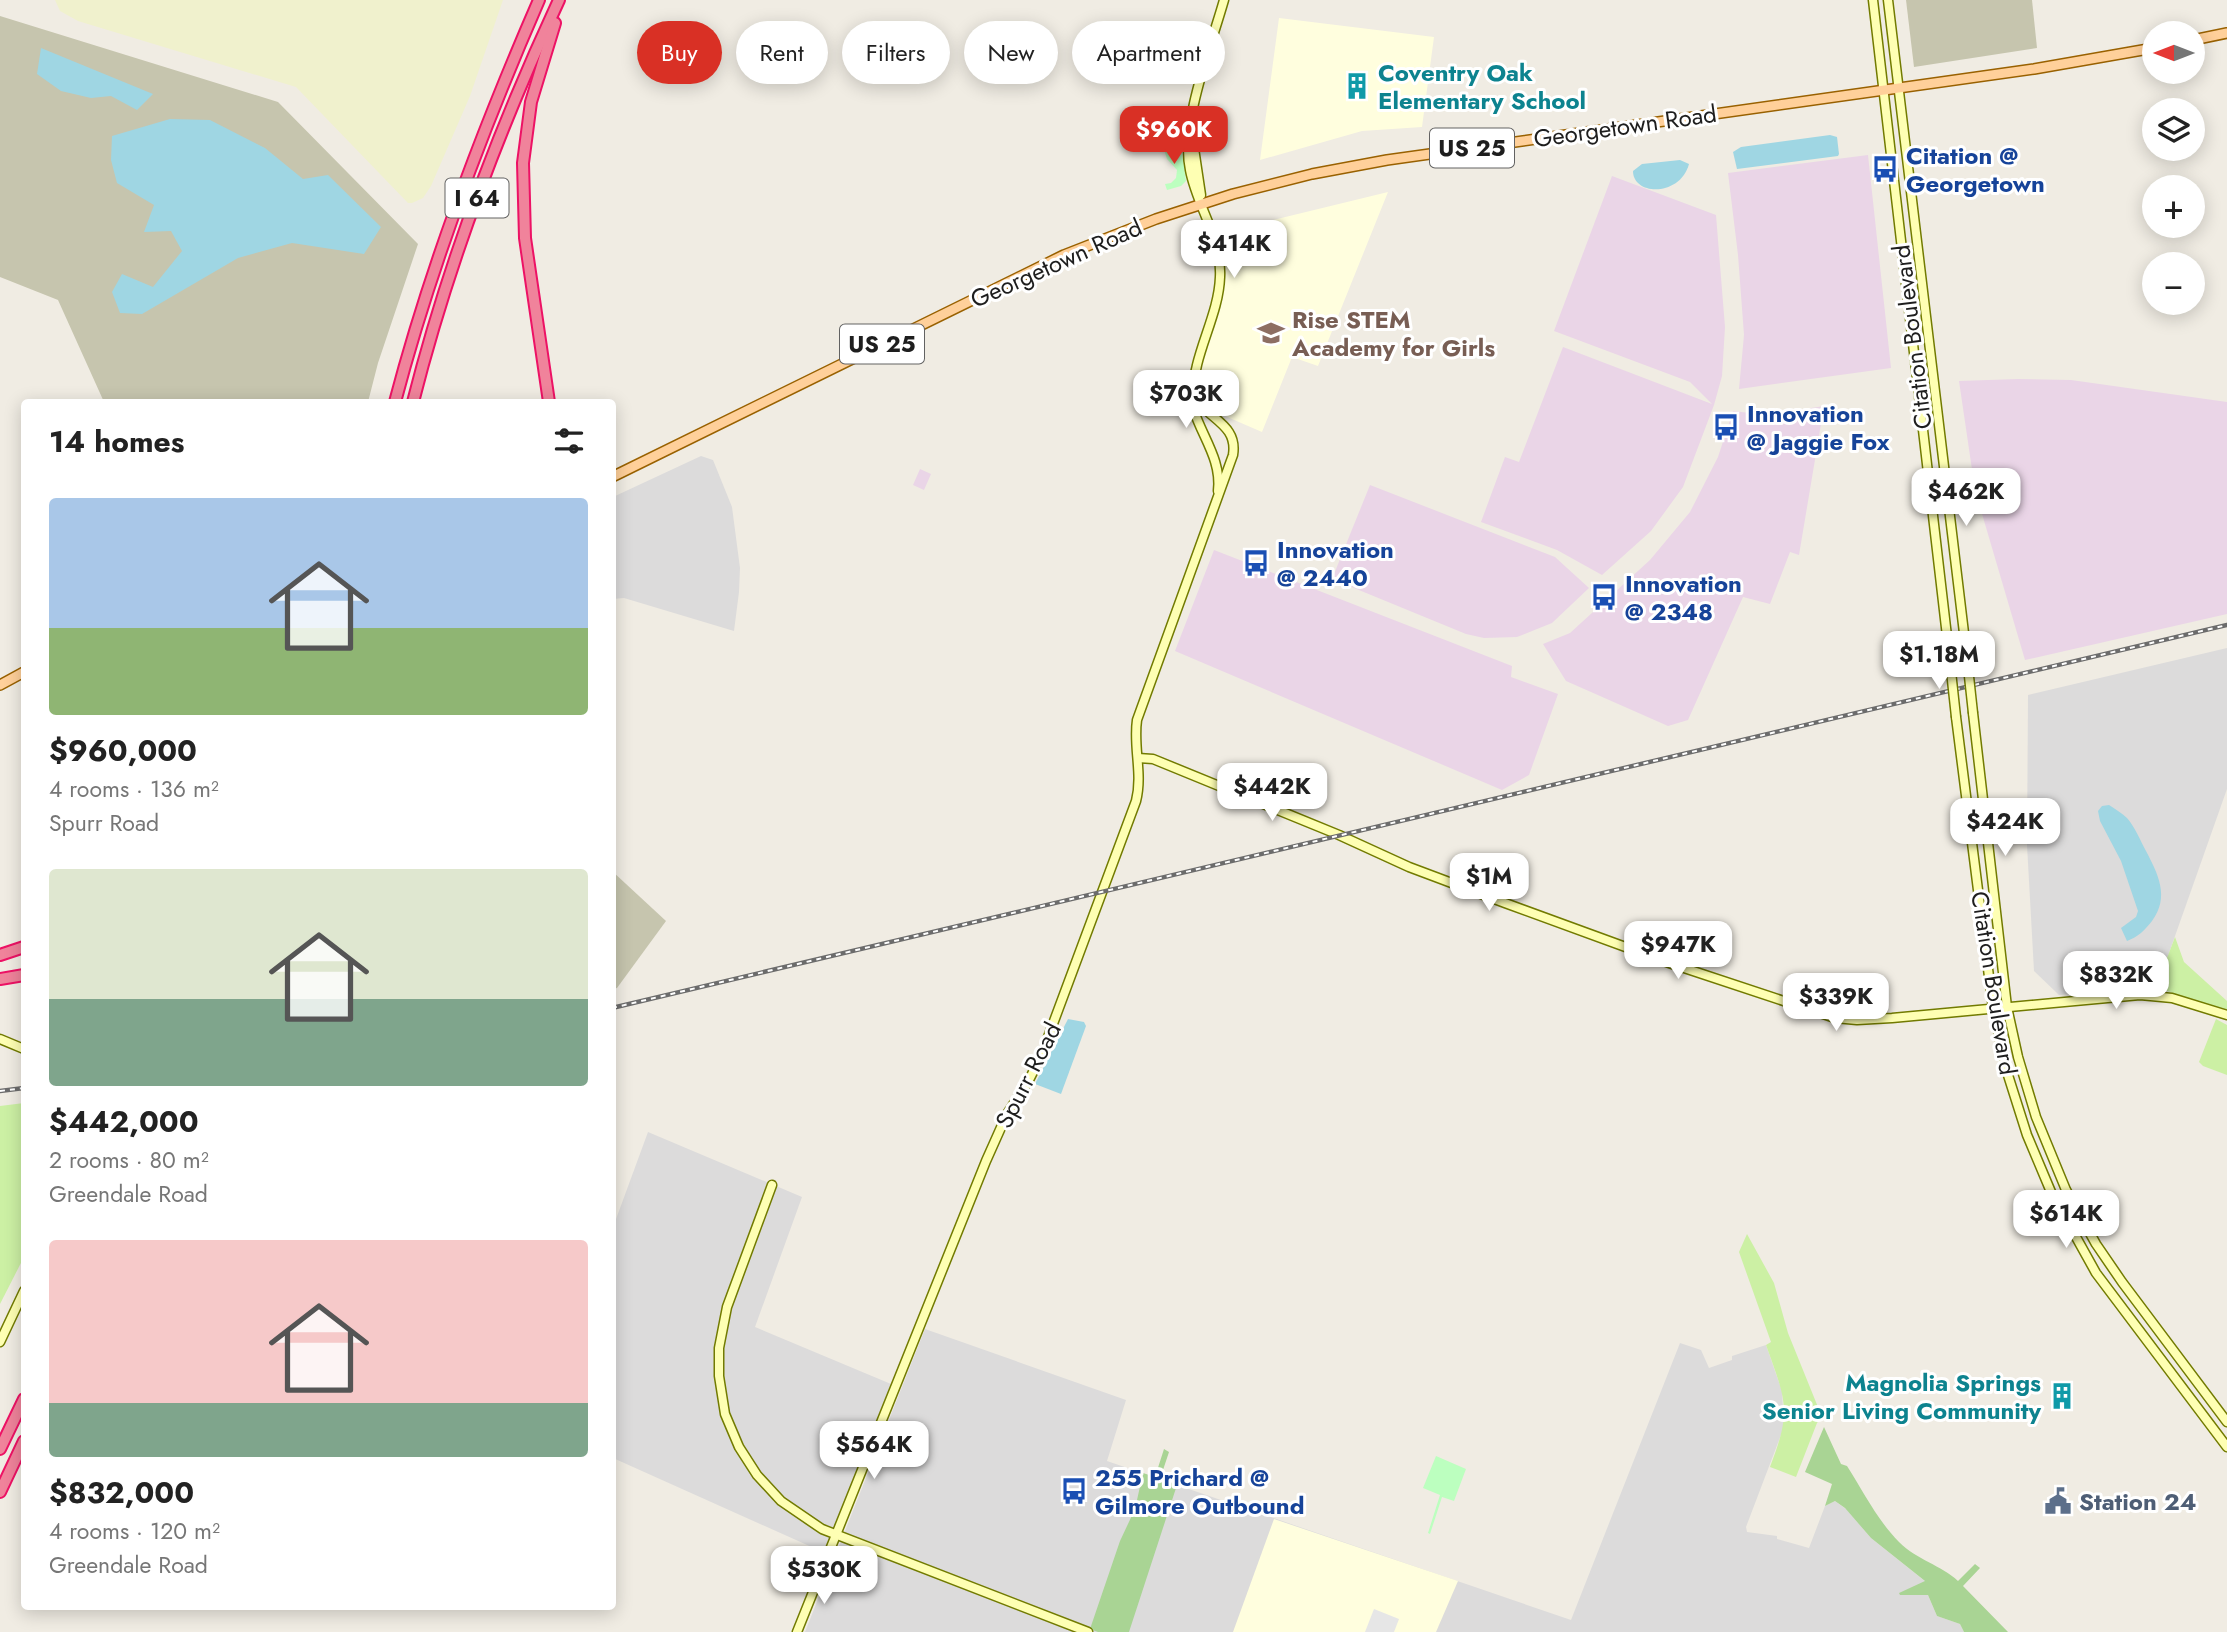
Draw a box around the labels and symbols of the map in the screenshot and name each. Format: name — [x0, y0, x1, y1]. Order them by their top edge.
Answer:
north arrow — [2142, 21, 2205, 84]
place label: Coventry Oak Elementary School — [1378, 55, 1586, 118]
building icon: Coventry Oak Elementary School — [1342, 71, 1372, 101]
street label: Georgetown Road — [1531, 96, 1719, 156]
pin: $960K — [1125, 106, 1223, 166]
road number: US 25 — [1430, 128, 1514, 168]
place label: Citation @ Georgetown — [1906, 138, 2045, 201]
bus stop icon: Citation @ Georgetown — [1870, 154, 1900, 184]
road number: I 64 — [446, 178, 508, 218]
street label: Georgetown Road — [965, 210, 1147, 316]
pin: $414K — [1185, 220, 1283, 280]
street label: Citation Boulevard — [1883, 243, 1941, 431]
place label: Rise STEM Academy for Girls — [1291, 302, 1495, 365]
school or university icon: Rise STEM Academy for Girls — [1256, 318, 1286, 348]
road number: US 25 — [840, 324, 924, 364]
pin: $703K — [1137, 370, 1235, 430]
place label: Innovation @ Jaggie Fox — [1747, 396, 1890, 459]
bus stop icon: Innovation @ Jaggie Fox — [1711, 412, 1741, 442]
pin: $462K — [1917, 468, 2015, 528]
place label: Innovation @ 2440 — [1277, 532, 1394, 595]
bus stop icon: Innovation @ 2440 — [1241, 548, 1271, 578]
place label: Innovation @ 2348 — [1625, 566, 1742, 629]
bus stop icon: Innovation @ 2348 — [1589, 582, 1619, 612]
pin: $1.18M — [1882, 632, 1996, 691]
pin: $442K — [1223, 764, 1321, 823]
pin: $424K — [1956, 798, 2054, 858]
pin: $1M — [1455, 853, 1523, 913]
street label: Citation Boulevard — [1962, 889, 2026, 1077]
pin: $947K — [1629, 922, 1727, 981]
pin: $832K — [2067, 951, 2165, 1011]
pin: $339K — [1787, 974, 1885, 1033]
street label: Spurr Road — [986, 1016, 1070, 1134]
pin: $614K — [2017, 1190, 2115, 1250]
place label: Magnolia Springs Senior Living Community — [1762, 1365, 2041, 1428]
building icon: Magnolia Springs Senior Living Community — [2047, 1381, 2077, 1411]
pin: $564K — [825, 1422, 923, 1481]
place label: 255 Prichard @ Gilmore Outbound — [1095, 1460, 1304, 1523]
bus stop icon: 255 Prichard @ Gilmore Outbound — [1059, 1476, 1089, 1506]
place label: Station 24 — [2079, 1484, 2196, 1519]
public building icon: Station 24 — [2043, 1486, 2073, 1516]
pin: $530K — [775, 1546, 873, 1606]

